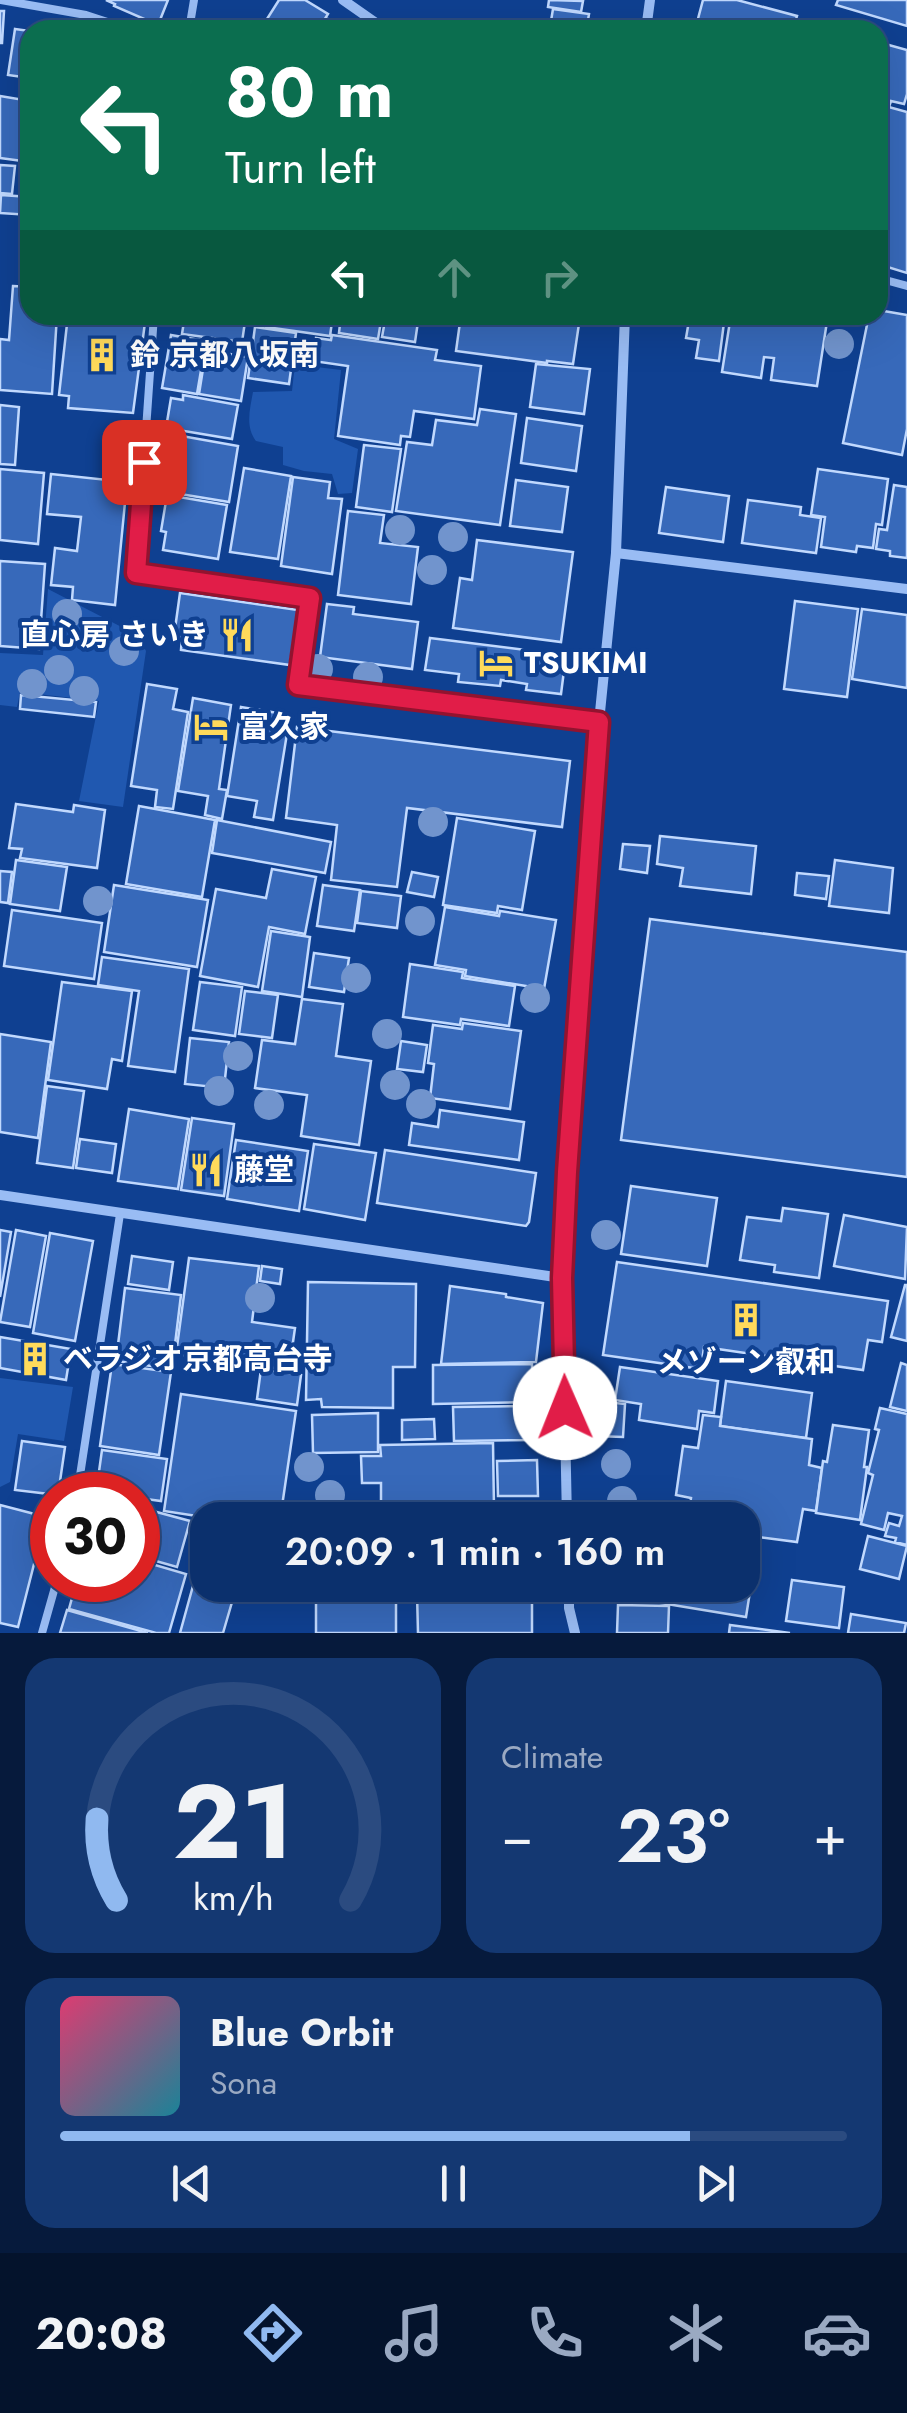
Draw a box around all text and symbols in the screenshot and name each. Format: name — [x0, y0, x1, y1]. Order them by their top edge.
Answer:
text: 80 m — [225, 42, 394, 143]
icon: left — [60, 60, 190, 190]
text: Turn left — [225, 135, 376, 200]
icon: left — [322, 250, 377, 305]
icon: ahead — [427, 250, 482, 305]
icon: right — [532, 250, 587, 305]
place label: 鈴 京都八坂南 — [130, 333, 319, 376]
building icon: 鈴 京都八坂南 — [83, 336, 121, 374]
pin — [102, 420, 187, 505]
icon: arrive — [117, 435, 172, 490]
place label: 直心房 さいき — [20, 613, 209, 656]
restaurant icon: 直心房 さいき — [218, 616, 256, 654]
place label: TSUKIMI — [524, 641, 648, 684]
hotel icon: TSUKIMI — [477, 644, 515, 682]
place label: 富久家 — [239, 705, 329, 748]
hotel icon: 富久家 — [192, 708, 230, 746]
place label: 藤堂 — [234, 1148, 294, 1191]
restaurant icon: 藤堂 — [187, 1151, 225, 1189]
building icon: メゾーン叡和 — [727, 1301, 765, 1339]
place label: ベラジオ京都高台寺 — [63, 1337, 332, 1380]
building icon: ベラジオ京都高台寺 — [16, 1340, 54, 1378]
place label: メゾーン叡和 — [657, 1340, 835, 1383]
position arrow — [513, 1356, 617, 1460]
speed limit sign: 30 — [30, 1472, 160, 1602]
text: 20:09 · 1 min · 160 m — [285, 1524, 665, 1579]
text: Climate — [501, 1734, 603, 1780]
text: 21 — [172, 1747, 294, 1897]
text: 23° — [616, 1782, 730, 1890]
text: − — [501, 1796, 533, 1876]
text: + — [813, 1796, 847, 1876]
text: km/h — [193, 1872, 273, 1923]
text: Blue Orbit — [210, 2005, 393, 2060]
text: Sona — [210, 2060, 277, 2106]
icon: previous — [164, 2156, 219, 2211]
icon: pause — [426, 2156, 481, 2211]
icon: next — [688, 2156, 743, 2211]
icon: directions — [238, 2298, 308, 2368]
icon: music — [379, 2298, 449, 2368]
icon: phone — [520, 2298, 590, 2368]
icon: climate — [661, 2298, 731, 2368]
icon: car — [802, 2298, 872, 2368]
text: 20:08 — [35, 2301, 167, 2366]

